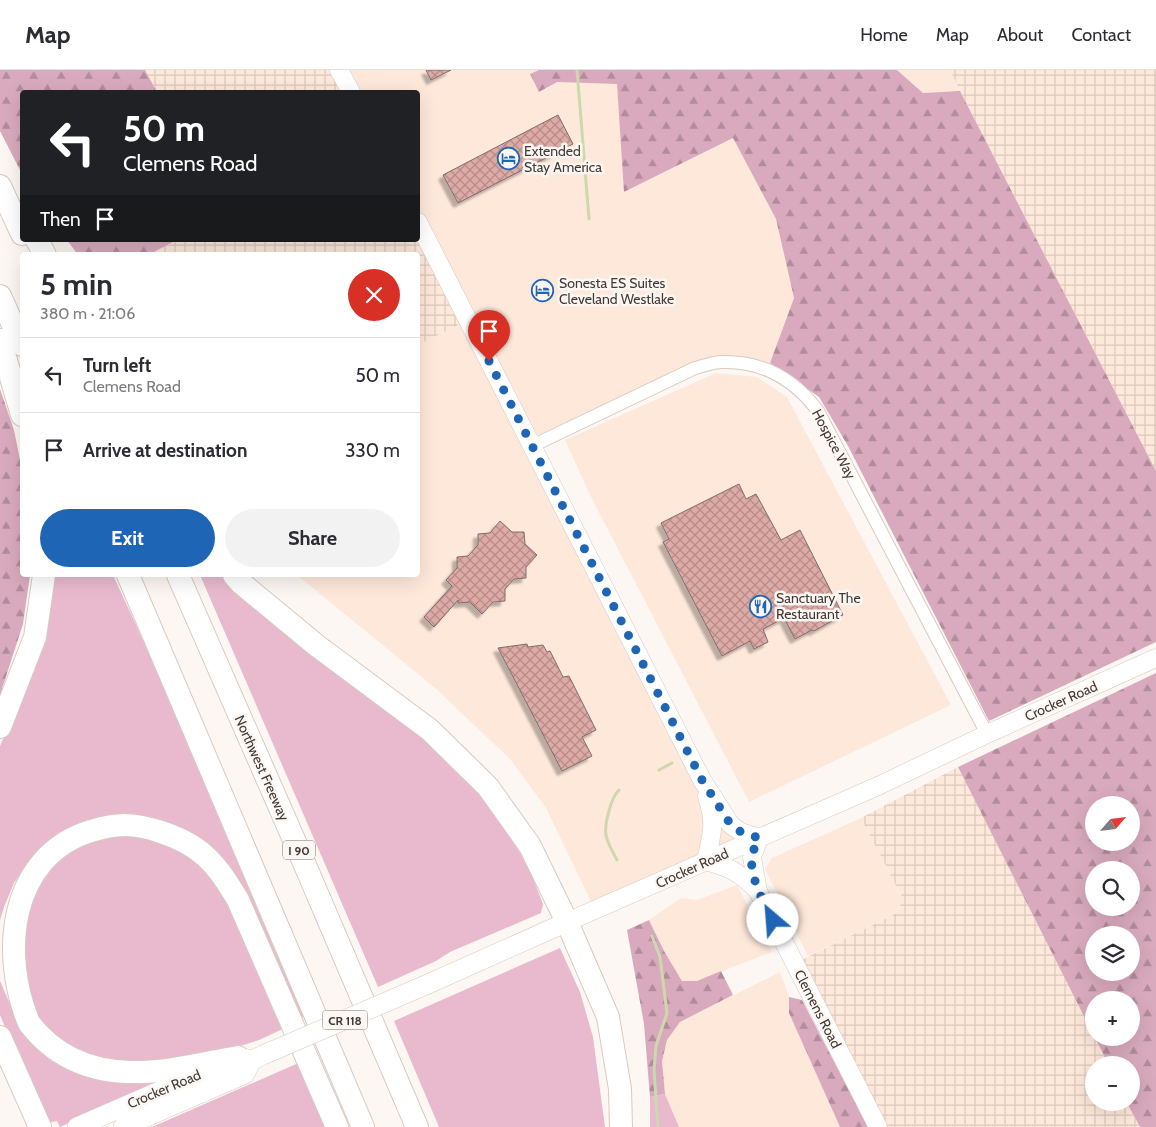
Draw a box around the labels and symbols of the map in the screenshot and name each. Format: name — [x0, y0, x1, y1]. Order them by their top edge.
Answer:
place label: Extended Stay America — [524, 142, 602, 176]
hotel icon: Extended Stay America — [496, 147, 520, 171]
place label: Sonesta ES Suites Cleveland Westlake — [559, 274, 674, 308]
hotel icon: Sonesta ES Suites Cleveland Westlake — [531, 279, 555, 303]
pin — [468, 310, 510, 361]
street label: Hospice Way — [808, 406, 860, 482]
place label: Sanctuary The Restaurant — [776, 589, 861, 623]
restaurant icon: Sanctuary The Restaurant — [748, 594, 772, 618]
street label: Crocker Road — [1022, 677, 1100, 725]
street label: Northwest Freeway — [231, 712, 293, 824]
north arrow — [1085, 796, 1140, 851]
road number: I 90 — [283, 840, 315, 860]
street label: Crocker Road — [653, 844, 731, 892]
position arrow — [746, 893, 798, 945]
street label: Clemens Road — [791, 967, 845, 1051]
road number: CR 118 — [322, 1010, 368, 1030]
street label: Crocker Road — [125, 1065, 203, 1113]

